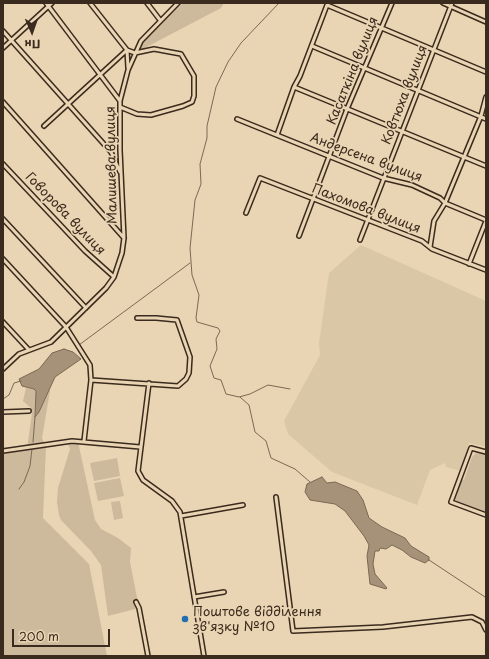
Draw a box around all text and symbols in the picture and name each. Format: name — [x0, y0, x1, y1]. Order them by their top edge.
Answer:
north arrow — [12, 12, 52, 52]
street label: Касаткіна вулиця — [324, 15, 382, 127]
text: Пн — [24, 36, 41, 53]
street label: Ковтюха вулиця — [379, 43, 431, 147]
street label: Малишева вулиця — [103, 106, 121, 224]
street label: Андерсена вулиця — [308, 130, 424, 186]
street label: Говорова вулиця — [22, 170, 108, 258]
street label: Пахомова вулиця — [309, 181, 423, 237]
place label: Поштове відділення зв'язку №10 — [193, 604, 322, 635]
marker: Поштове відділення зв'язку №10 — [180, 614, 190, 624]
scale bar — [14, 621, 112, 647]
text: 200 m — [19, 627, 59, 645]

